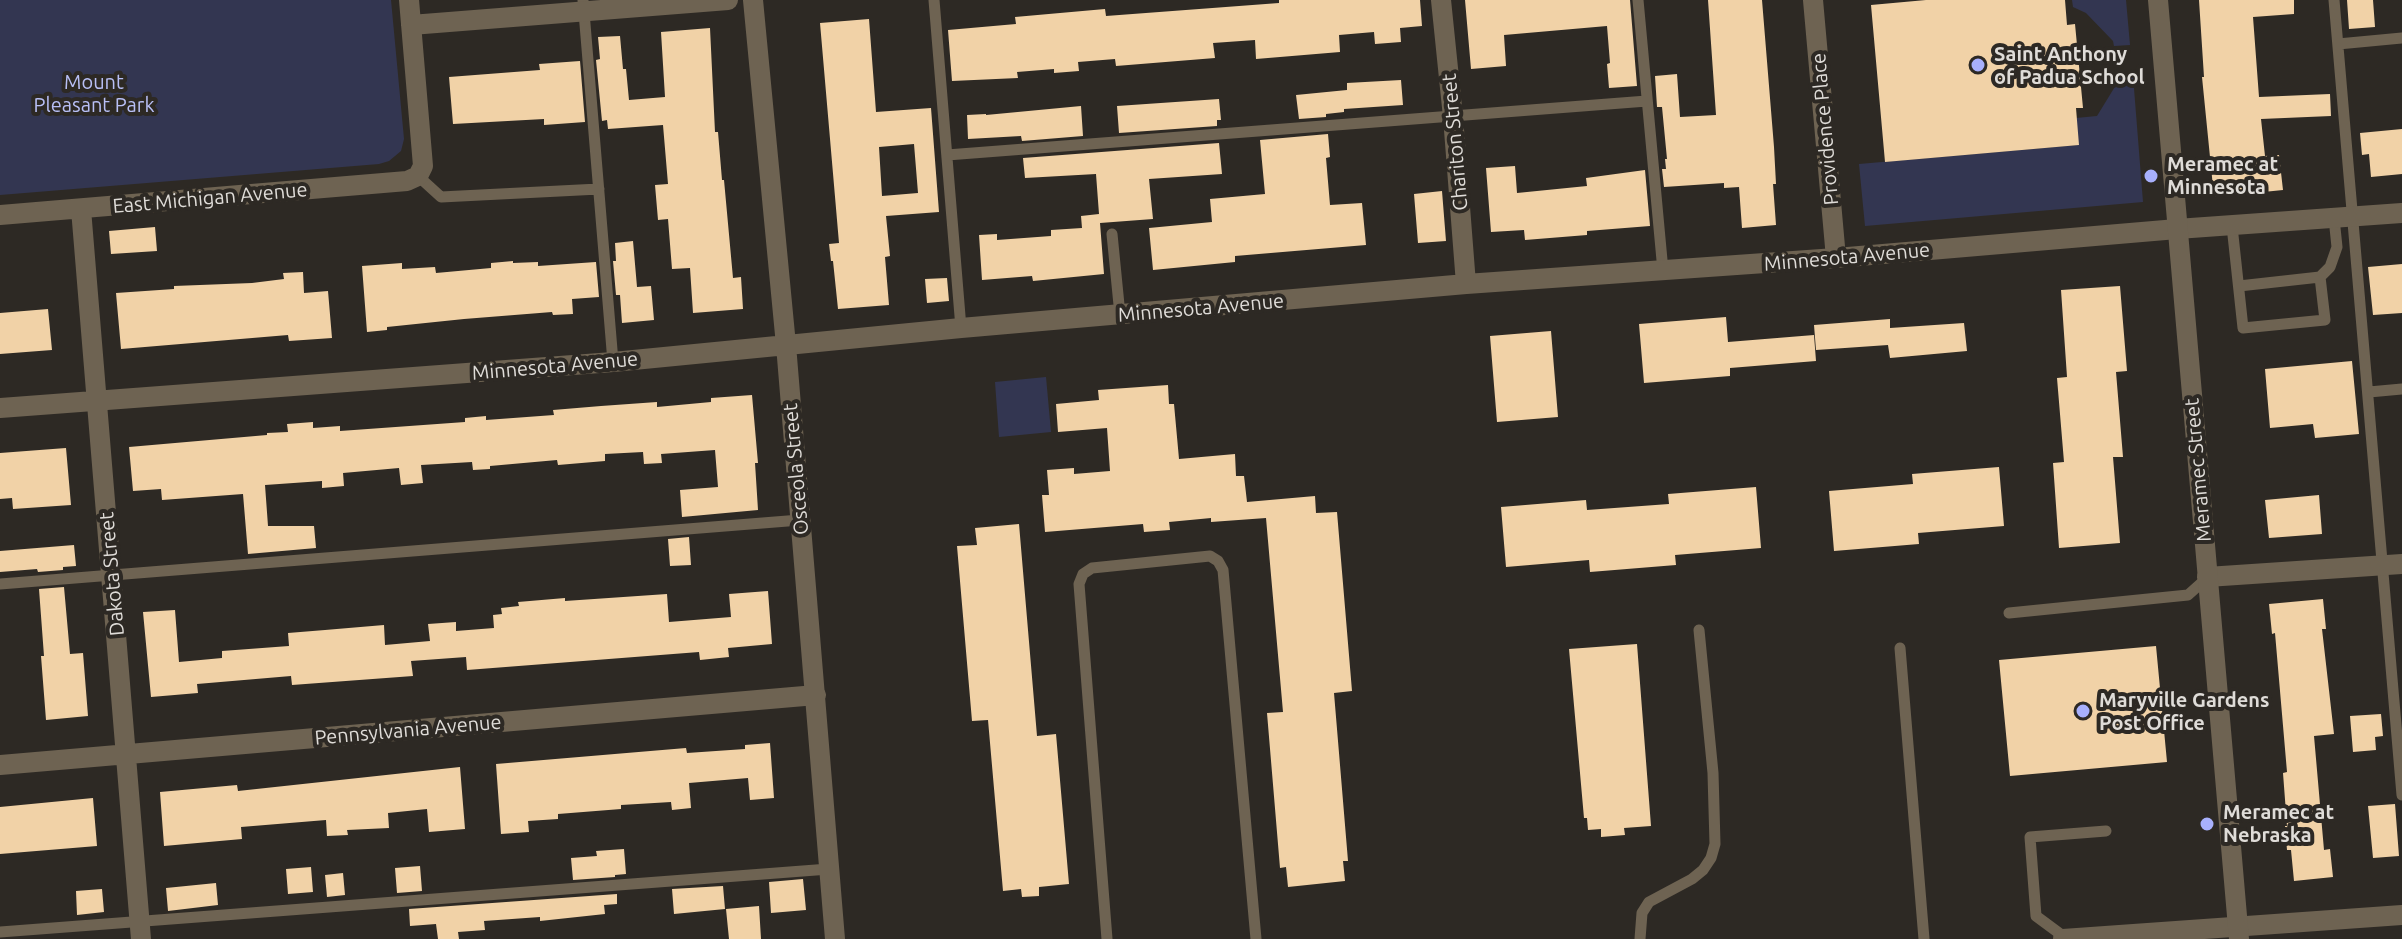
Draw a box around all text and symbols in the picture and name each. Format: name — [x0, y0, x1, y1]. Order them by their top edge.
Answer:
place label: Saint Anthony of Padua School — [1994, 42, 2144, 89]
street label: Providence Place — [1806, 52, 1844, 206]
marker: Saint Anthony of Padua School — [1969, 56, 1987, 74]
park label: Mount Pleasant Park — [33, 70, 155, 117]
street label: Chariton Street — [1437, 72, 1473, 212]
place label: Meramec at Minnesota — [2167, 152, 2278, 199]
marker: Meramec at Minnesota — [2142, 167, 2160, 185]
street label: East Michigan Avenue — [112, 178, 308, 218]
street label: Minnesota Avenue — [1763, 238, 1931, 276]
street label: Minnesota Avenue — [1117, 289, 1285, 327]
street label: Minnesota Avenue — [471, 347, 639, 385]
street label: Meramec Street — [2180, 397, 2216, 543]
street label: Osceola Street — [778, 402, 814, 536]
street label: Dakota Street — [95, 511, 129, 637]
place label: Maryville Gardens Post Office — [2099, 688, 2270, 735]
marker: Maryville Gardens Post Office — [2074, 702, 2092, 720]
street label: Pennsylvania Avenue — [314, 710, 502, 750]
place label: Meramec at Nebraska — [2223, 800, 2334, 847]
marker: Meramec at Nebraska — [2198, 815, 2216, 833]

